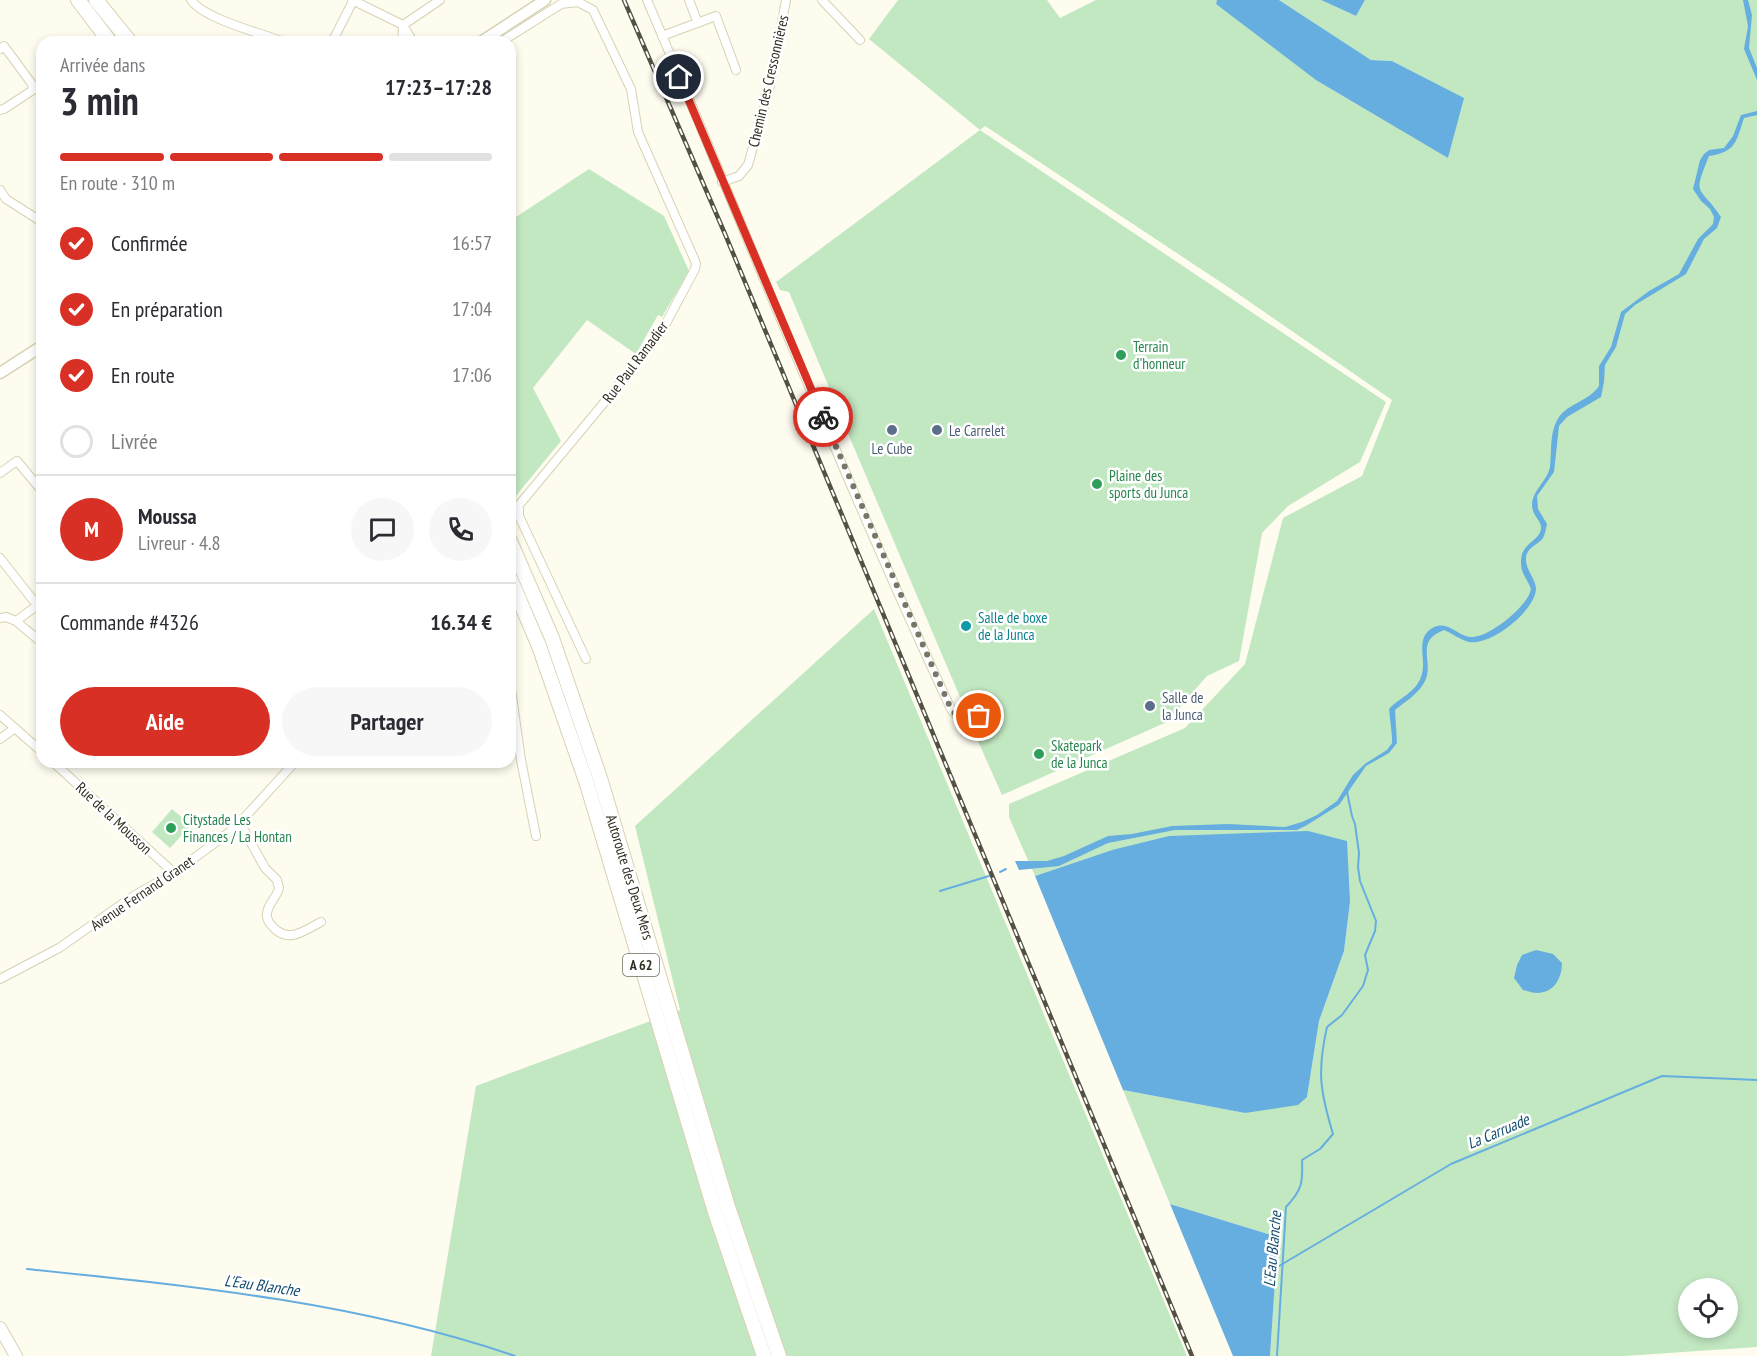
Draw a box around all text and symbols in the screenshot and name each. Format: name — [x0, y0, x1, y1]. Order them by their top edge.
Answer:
street label: Chemin des Cressonnières — [744, 13, 792, 149]
pin — [653, 51, 704, 102]
text: Arrivée dans — [60, 52, 145, 78]
icon: home — [662, 60, 695, 93]
text: 17:23–17:28 — [385, 73, 492, 101]
text: 3 min — [60, 75, 139, 126]
text: En route · 310 m — [60, 170, 175, 196]
icon: check — [60, 227, 93, 260]
text: Confirmée — [111, 229, 188, 257]
text: 16:57 — [452, 230, 492, 256]
icon: check — [60, 293, 93, 326]
text: En préparation — [111, 295, 223, 323]
text: 17:04 — [452, 296, 492, 322]
street label: Rue Paul Ramadier — [598, 317, 673, 407]
place label: Terrain d'honneur — [1133, 337, 1186, 373]
marker: Terrain d'honneur — [1114, 348, 1128, 362]
icon: check — [60, 359, 93, 392]
text: En route — [111, 361, 175, 389]
text: 17:06 — [452, 362, 492, 388]
courier — [793, 387, 853, 447]
icon: bike — [807, 401, 840, 434]
place label: Le Carrelet — [949, 421, 1005, 440]
marker: Le Cube — [885, 423, 899, 437]
marker: Le Carrelet — [930, 423, 944, 437]
text: Livrée — [111, 427, 157, 455]
place label: Le Cube — [872, 439, 912, 458]
place label: Plaine des sports du Junca — [1109, 466, 1188, 502]
marker: Plaine des sports du Junca — [1090, 477, 1104, 491]
button: chat — [351, 498, 414, 561]
button: phone — [429, 498, 492, 561]
text: Moussa — [138, 502, 197, 530]
text: M — [84, 515, 99, 543]
text: Livreur · 4.8 — [138, 530, 221, 556]
text: Commande #4326 — [60, 608, 199, 636]
text: 16.34 € — [430, 608, 492, 636]
place label: Salle de boxe de la Junca — [978, 608, 1047, 644]
marker: Salle de boxe de la Junca — [959, 619, 973, 633]
button: Aide — [60, 687, 270, 756]
button: Partager — [282, 687, 492, 756]
place label: Salle de la Junca — [1162, 688, 1203, 724]
pin — [953, 690, 1004, 741]
icon: bag — [962, 699, 995, 732]
marker: Salle de la Junca — [1143, 699, 1157, 713]
place label: Skatepark de la Junca — [1051, 736, 1108, 772]
marker: Skatepark de la Junca — [1032, 747, 1046, 761]
street label: Rue de la Mousson — [72, 778, 156, 858]
place label: Citystade Les Finances / La Hontan — [183, 810, 292, 846]
street label: Autoroute des Deux Mers — [602, 812, 658, 942]
marker: Citystade Les Finances / La Hontan — [164, 821, 178, 835]
street label: Avenue Fernand Granet — [87, 851, 197, 935]
road number: A 62 — [623, 954, 659, 976]
water label: La Carruade — [1464, 1108, 1533, 1153]
water label: L'Eau Blanche — [1259, 1209, 1285, 1288]
water label: L'Eau Blanche — [223, 1270, 302, 1300]
map controls — [1678, 1278, 1738, 1338]
button: locate — [1678, 1278, 1738, 1338]

